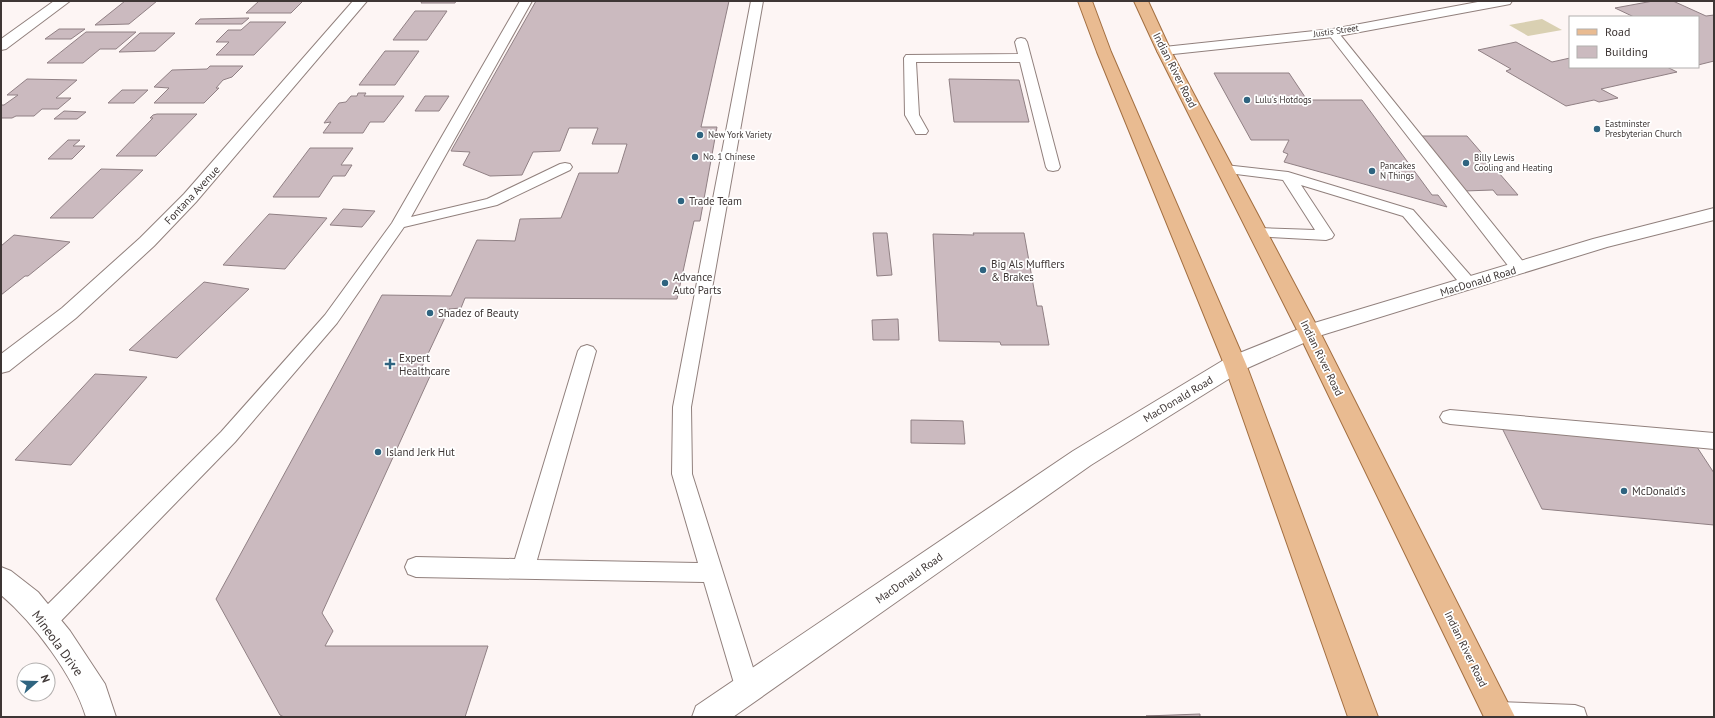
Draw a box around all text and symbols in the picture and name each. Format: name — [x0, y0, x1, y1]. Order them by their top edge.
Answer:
legend — [1569, 16, 1699, 68]
street label: Justis Street — [1311, 22, 1359, 39]
text: Road — [1605, 24, 1630, 39]
street label: Indian River Road — [1150, 30, 1200, 110]
text: Building — [1605, 44, 1648, 59]
place label: Lulu's Hotdogs — [1255, 94, 1312, 105]
marker: Lulu's Hotdogs — [1242, 95, 1252, 105]
place label: Eastminster Presbyterian Church — [1605, 118, 1682, 139]
marker: Eastminster Presbyterian Church — [1592, 124, 1602, 134]
place label: New York Variety — [708, 129, 773, 140]
marker: New York Variety — [695, 130, 705, 140]
place label: No. 1 Chinese — [703, 151, 755, 162]
marker: No. 1 Chinese — [690, 152, 700, 162]
place label: Billy Lewis Cooling and Heating — [1474, 152, 1553, 173]
marker: Billy Lewis Cooling and Heating — [1461, 158, 1471, 168]
place label: Pancakes N Things — [1380, 160, 1415, 181]
street label: Fontana Avenue — [161, 162, 223, 227]
marker: Pancakes N Things — [1367, 166, 1377, 176]
place label: Trade Team — [689, 194, 742, 208]
marker: Trade Team — [676, 196, 686, 206]
place label: Big Als Mufflers & Brakes — [991, 257, 1065, 284]
street label: MacDonald Road — [1438, 263, 1518, 299]
marker: Big Als Mufflers & Brakes — [978, 265, 988, 275]
place label: Advance Auto Parts — [673, 270, 722, 297]
marker: Advance Auto Parts — [660, 278, 670, 288]
place label: Shadez of Beauty — [438, 306, 520, 320]
marker: Shadez of Beauty — [425, 308, 435, 318]
street label: Indian River Road — [1298, 318, 1346, 398]
place label: Expert Healthcare — [399, 351, 451, 378]
marker: Expert Healthcare — [384, 358, 396, 370]
street label: MacDonald Road — [1141, 373, 1216, 425]
place label: Island Jerk Hut — [386, 445, 455, 459]
marker: Island Jerk Hut — [373, 447, 383, 457]
place label: McDonald's — [1632, 484, 1686, 498]
marker: McDonald's — [1619, 486, 1629, 496]
street label: MacDonald Road — [873, 550, 945, 606]
street label: Mineola Drive — [28, 607, 87, 680]
street label: Indian River Road — [1442, 609, 1490, 689]
north arrow — [16, 662, 56, 702]
text: N — [38, 673, 53, 684]

